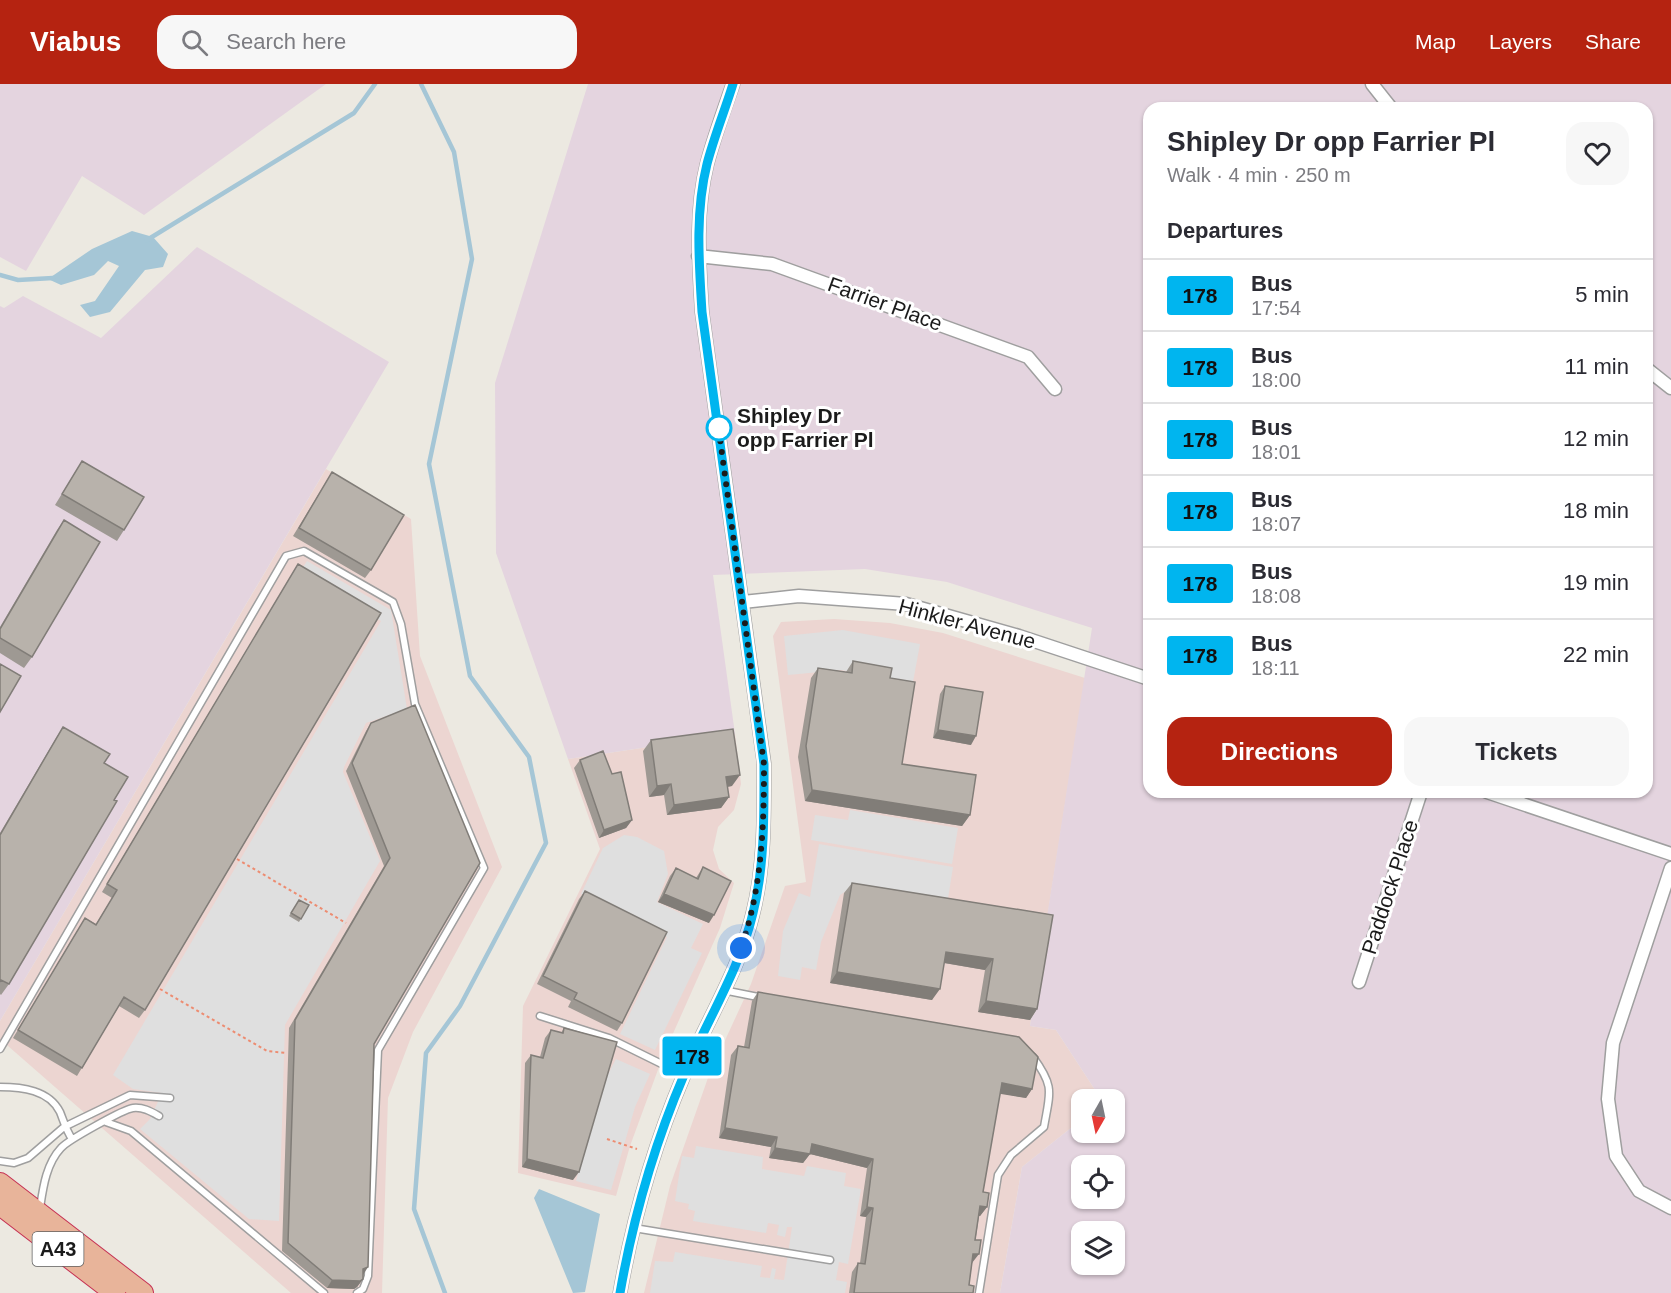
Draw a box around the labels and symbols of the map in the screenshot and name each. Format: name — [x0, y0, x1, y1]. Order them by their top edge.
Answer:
street label: Farrier Place — [825, 272, 946, 335]
place label: Shipley Dr opp Farrier Pl — [737, 404, 874, 451]
marker: Shipley Dr opp Farrier Pl — [706, 415, 732, 441]
street label: Hinkler Avenue — [896, 594, 1038, 653]
street label: Paddock Place — [1357, 817, 1422, 957]
your location — [726, 933, 756, 963]
line badge: 178 — [658, 1036, 726, 1076]
north arrow — [1071, 1089, 1125, 1143]
road number: A43 — [32, 1232, 84, 1266]

